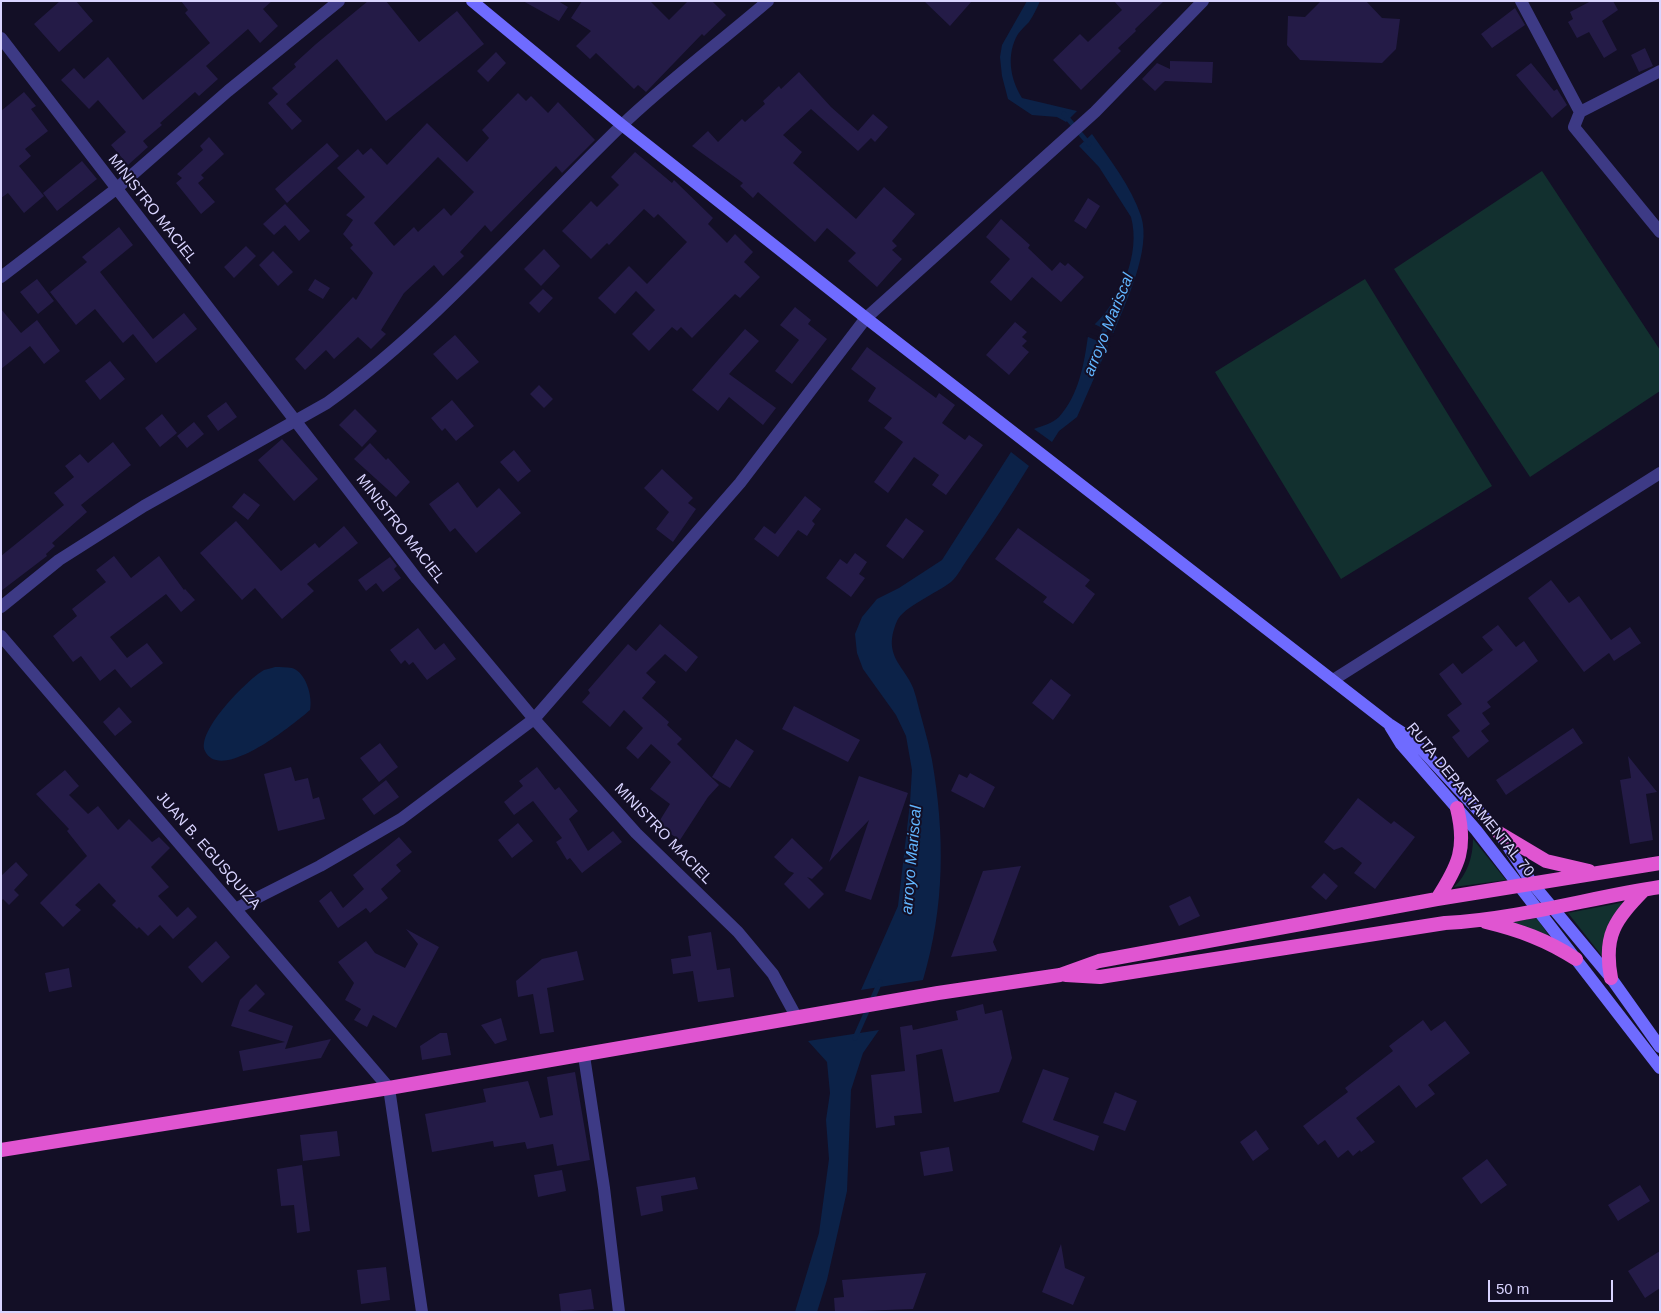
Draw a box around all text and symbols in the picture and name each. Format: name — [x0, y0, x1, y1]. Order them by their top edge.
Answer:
street label: MINISTRO MACIEL — [104, 151, 200, 267]
water label: arroyo Mariscal — [1080, 271, 1138, 379]
street label: MINISTRO MACIEL — [352, 471, 448, 587]
street label: RUTA DEPARTAMENTAL 70 — [1402, 719, 1538, 881]
street label: MINISTRO MACIEL — [610, 780, 716, 888]
street label: JUAN B. EGUSQUIZA — [152, 788, 264, 914]
water label: arroyo Mariscal — [898, 805, 926, 915]
scale bar — [1491, 1270, 1616, 1302]
text: 50 m — [1496, 1280, 1529, 1297]

